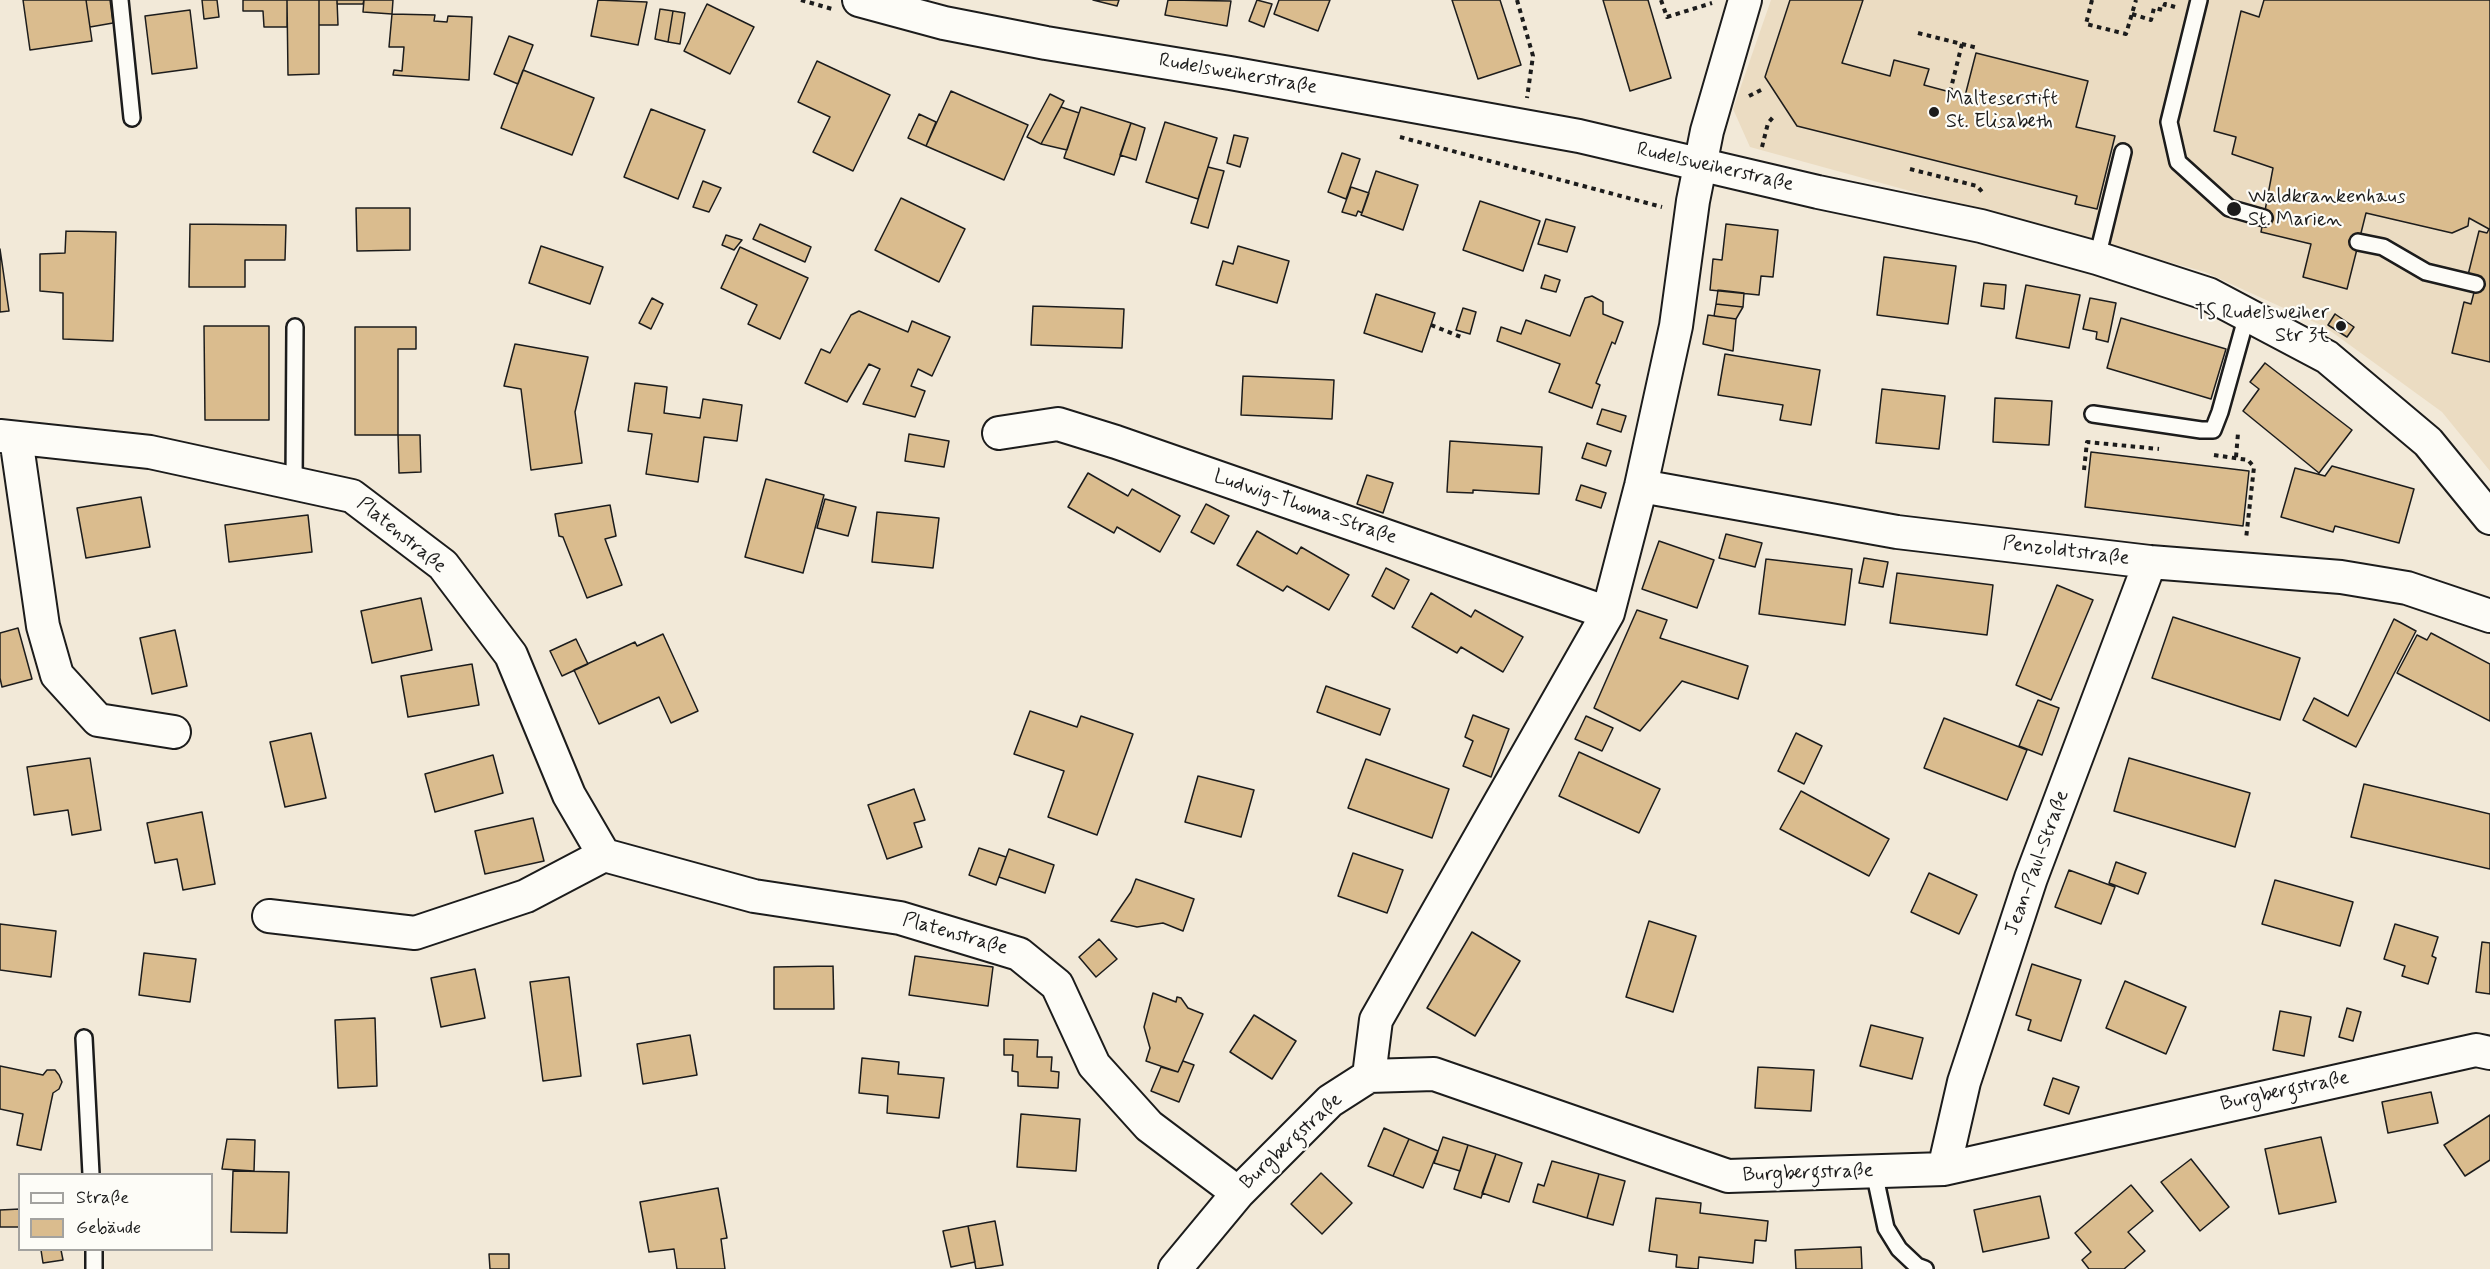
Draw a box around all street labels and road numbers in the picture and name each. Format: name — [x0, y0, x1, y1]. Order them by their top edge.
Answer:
street label: Rudelsweiherstraße — [1157, 49, 1319, 101]
street label: Rudelsweiherstraße — [1634, 138, 1796, 198]
street label: Ludwig-Thoma-Straße — [1210, 465, 1400, 551]
street label: Platenstraße — [351, 493, 451, 579]
street label: Penzoldtstraße — [2001, 532, 2131, 572]
street label: Jean-Paul-Straße — [2001, 787, 2075, 939]
street label: Platenstraße — [900, 909, 1010, 961]
street label: Burgbergstraße — [2218, 1067, 2352, 1117]
street label: Burgbergstraße — [1236, 1089, 1348, 1195]
street label: Burgbergstraße — [1742, 1160, 1874, 1188]

